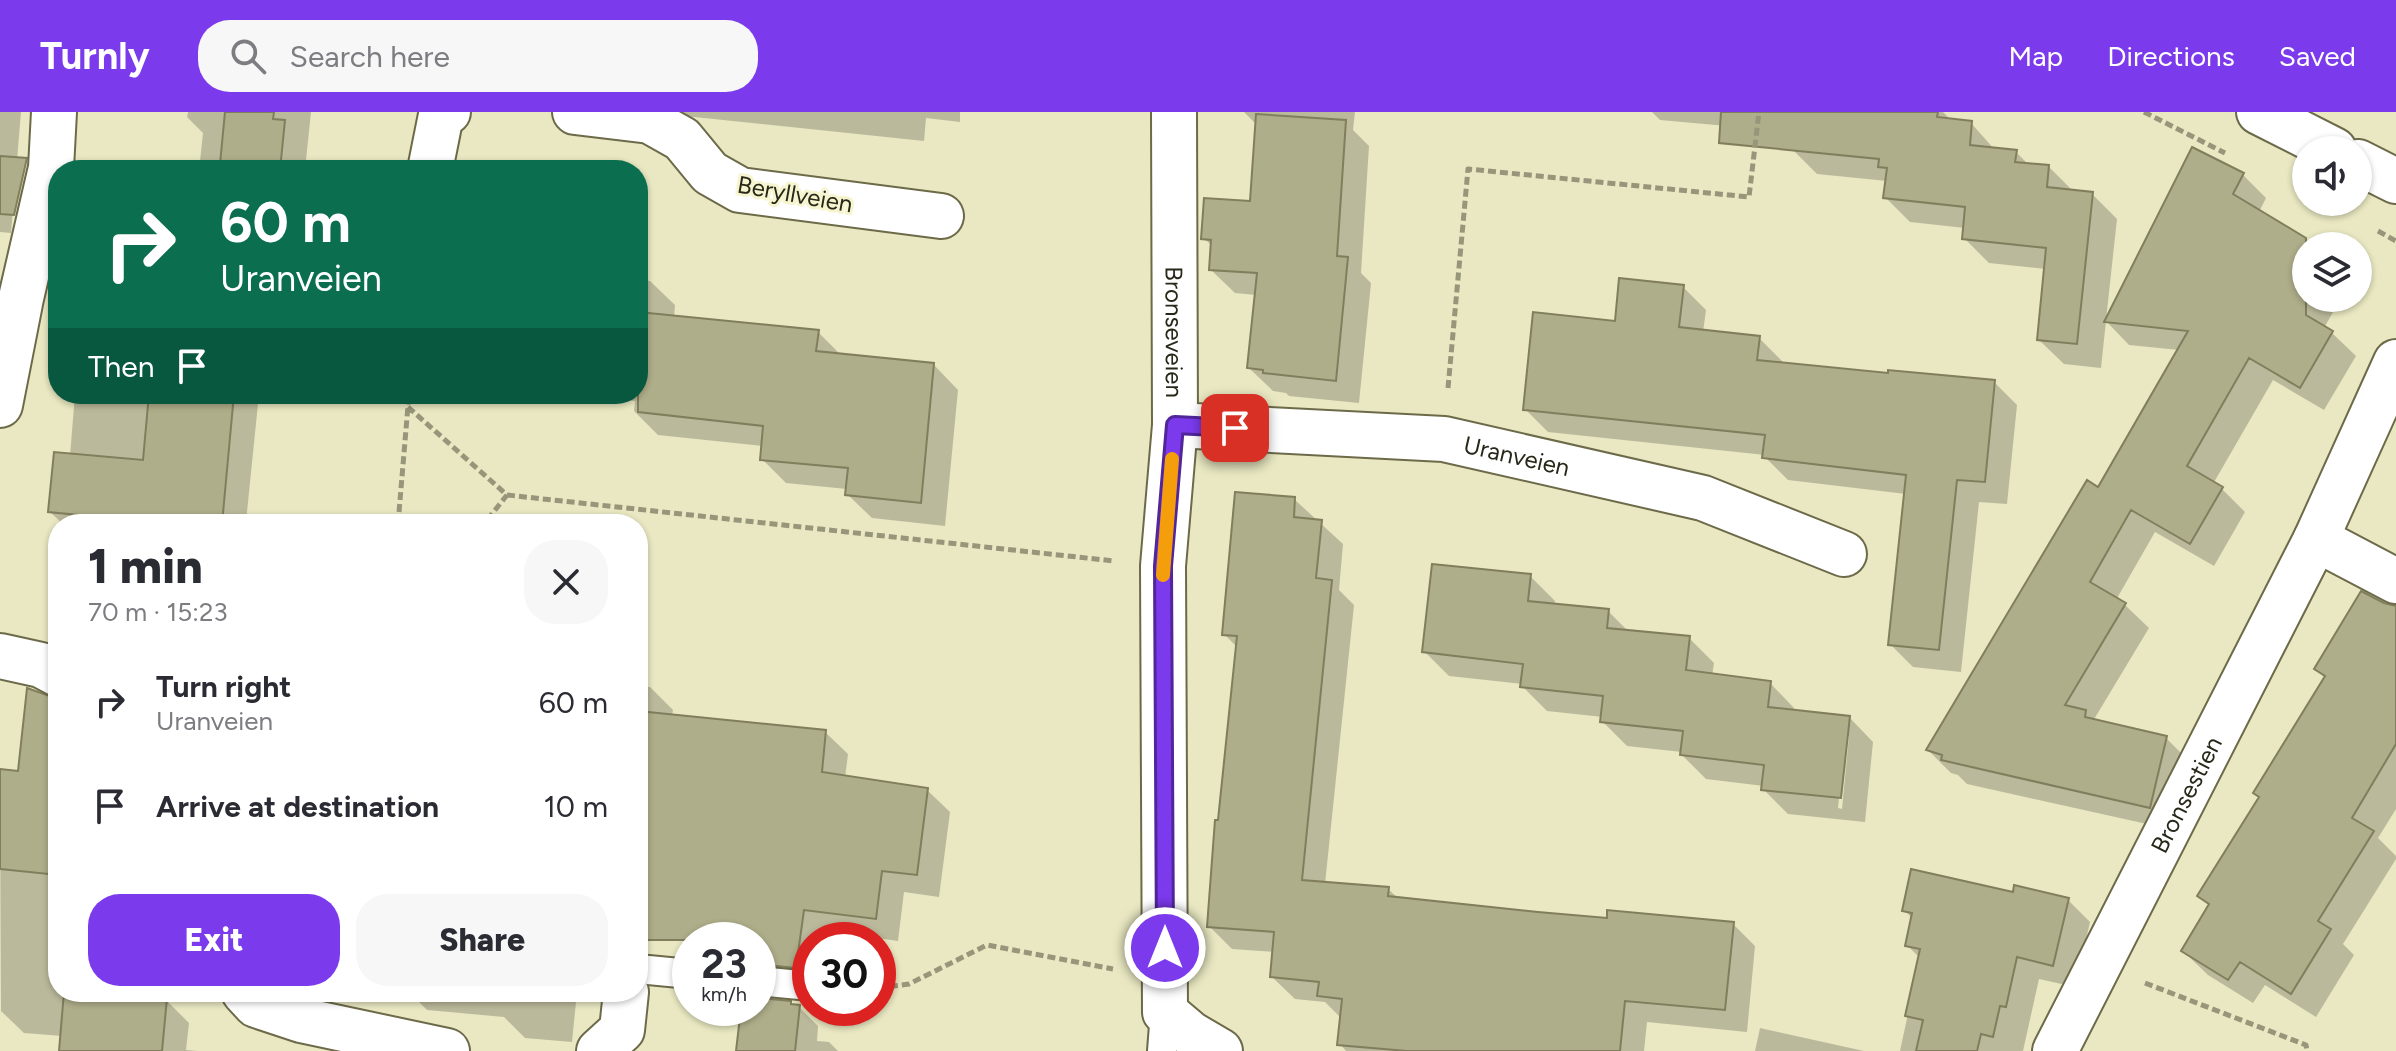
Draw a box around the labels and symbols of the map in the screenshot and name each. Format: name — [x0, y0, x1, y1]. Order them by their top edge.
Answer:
street label: Beryllveien — [735, 170, 855, 218]
street label: Bronseveien — [1160, 266, 1189, 398]
pin — [1201, 394, 1269, 462]
street label: Uranveien — [1461, 429, 1573, 482]
street label: Bronsestien — [2144, 731, 2228, 857]
position arrow — [1123, 906, 1207, 990]
speed limit sign: 30 — [792, 922, 896, 1026]

